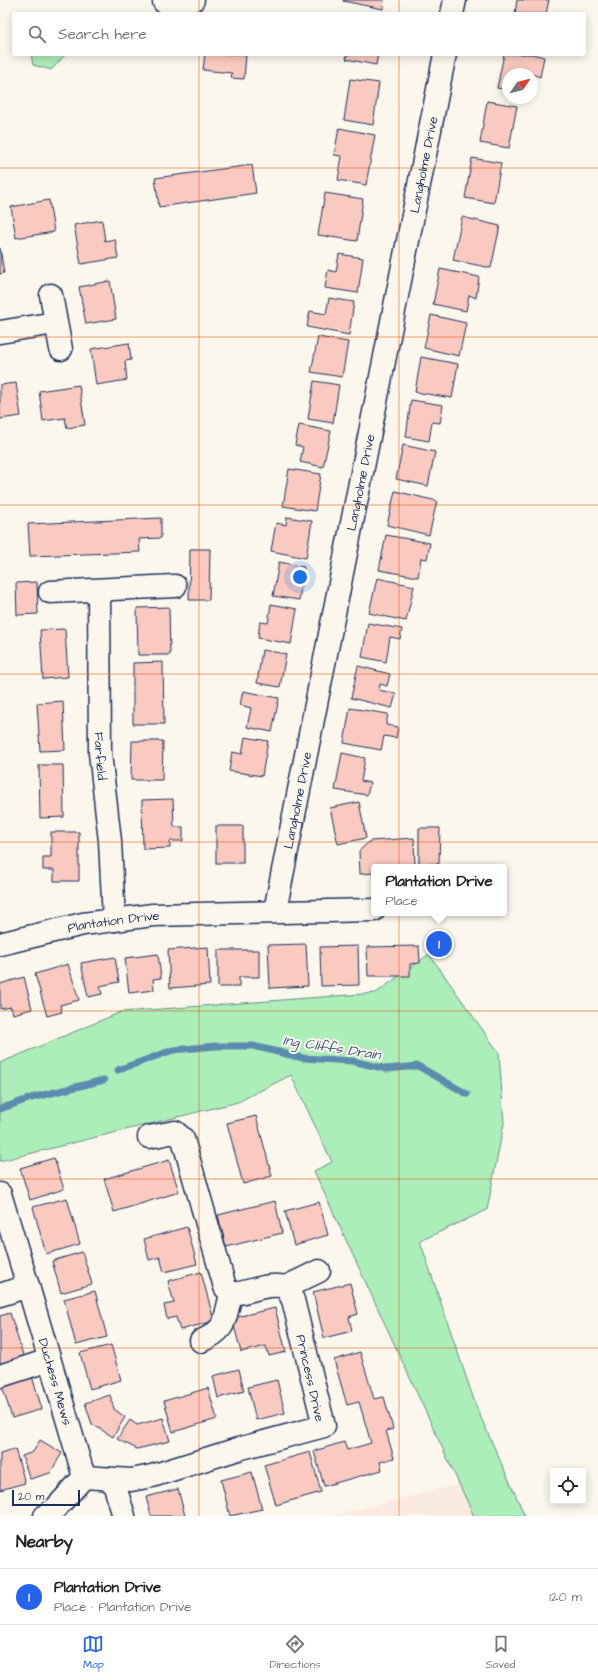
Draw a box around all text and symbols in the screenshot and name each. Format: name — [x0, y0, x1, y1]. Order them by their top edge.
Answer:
search box — [12, 12, 586, 56]
icon: search — [26, 23, 48, 45]
text: Search here — [58, 24, 147, 45]
north arrow — [502, 68, 538, 104]
street label: Langholme Drive — [406, 115, 442, 215]
street label: Langholme Drive — [343, 433, 379, 533]
your location — [290, 567, 310, 587]
street label: Farfield — [90, 732, 111, 781]
street label: Langholme Drive — [280, 750, 316, 850]
popup — [371, 864, 507, 916]
text: Plantation Drive — [385, 871, 493, 892]
text: Place — [385, 892, 418, 910]
street label: Plantation Drive — [66, 907, 160, 937]
pin: 1 — [426, 929, 452, 959]
water label: Ing Cliffs Drain — [282, 1030, 383, 1066]
street label: Princess Drive — [291, 1333, 329, 1424]
street label: Duchess Mews — [34, 1336, 76, 1428]
map controls — [550, 1468, 586, 1504]
button: locate — [550, 1468, 586, 1504]
scale bar — [12, 1488, 80, 1507]
text: 20 m — [18, 1489, 44, 1504]
text: Nearby — [16, 1530, 73, 1554]
text: Plantation Drive — [54, 1577, 161, 1598]
text: 1 — [28, 1588, 30, 1606]
text: 120 m — [549, 1588, 582, 1606]
text: Place · Plantation Drive — [54, 1598, 191, 1616]
tab: Map — [82, 1633, 104, 1672]
tab: Directions — [269, 1633, 321, 1672]
tab: Saved — [486, 1633, 516, 1672]

